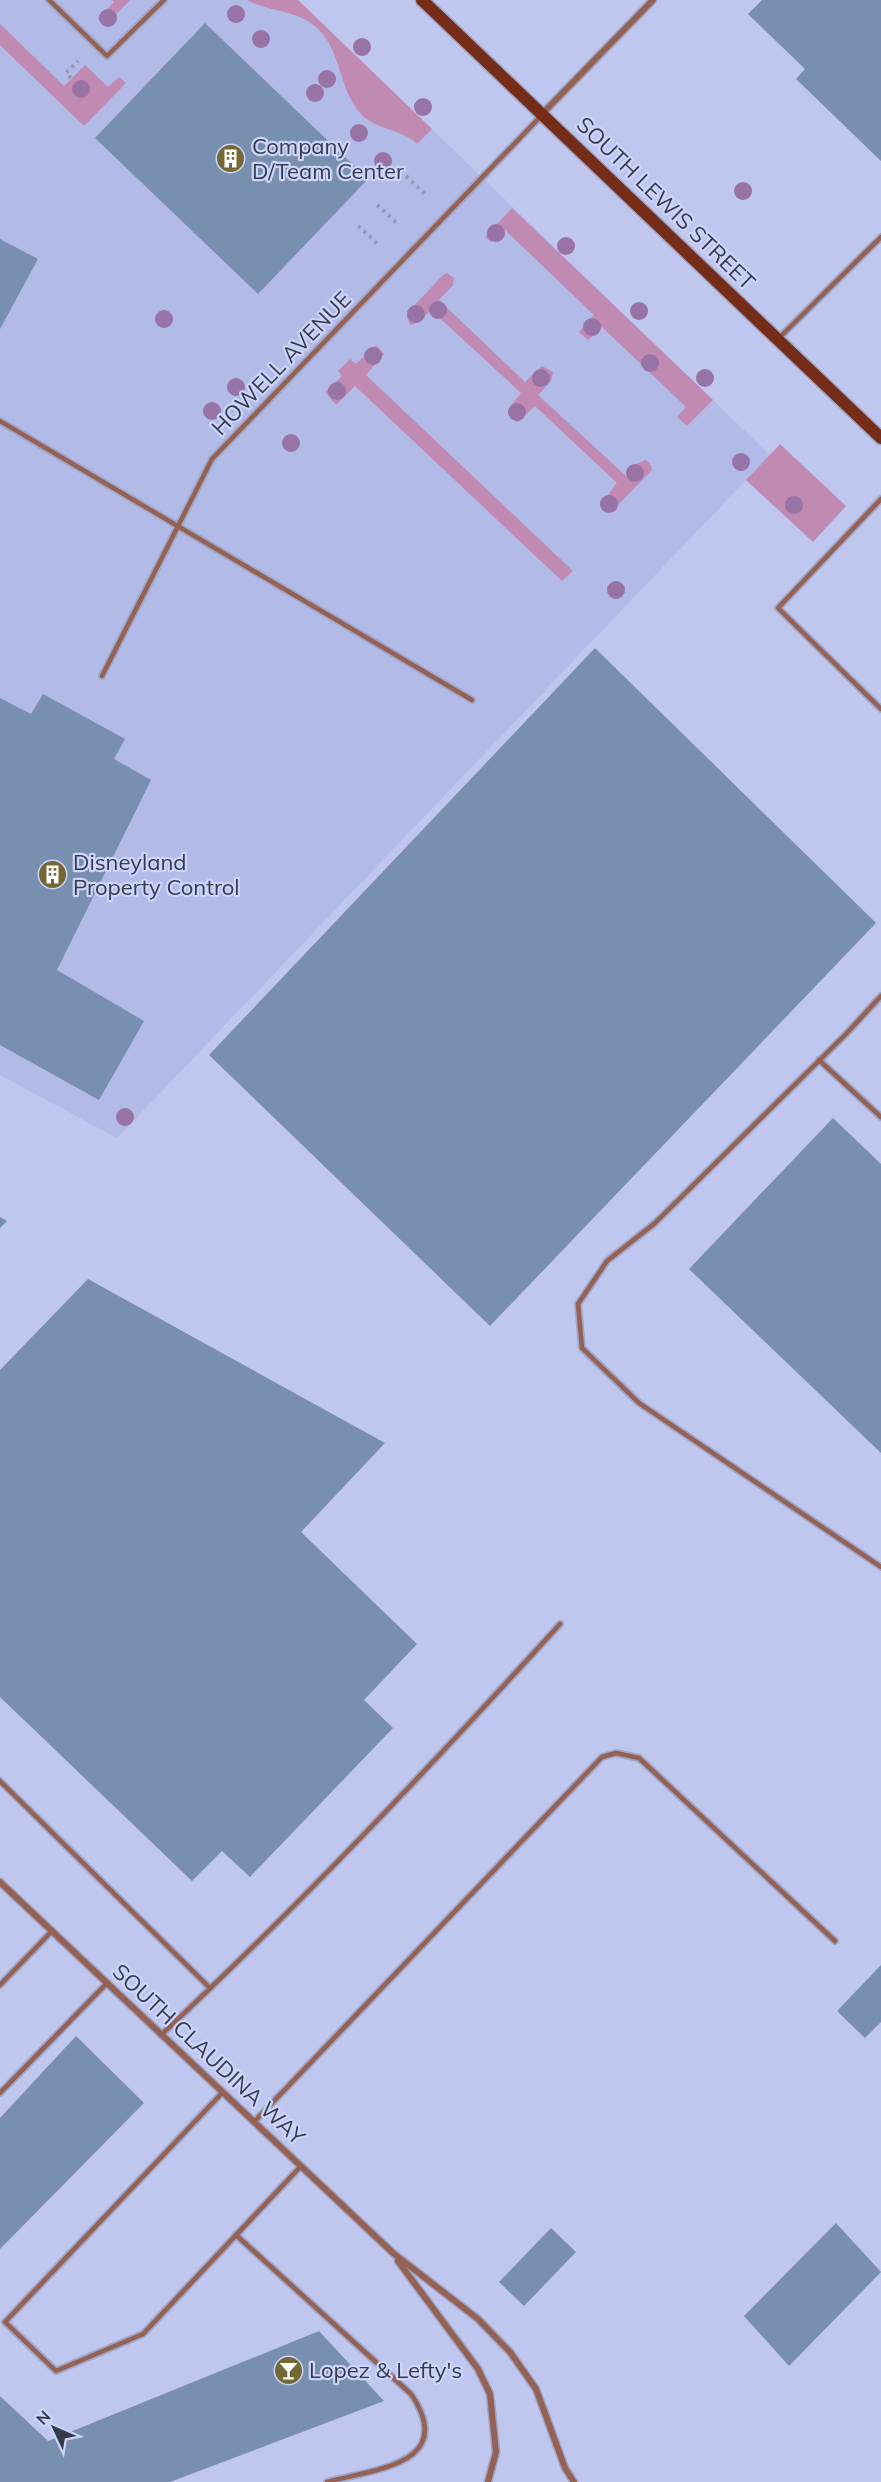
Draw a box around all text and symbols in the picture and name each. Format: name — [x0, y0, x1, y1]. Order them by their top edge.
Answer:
street label: SOUTH LEWIS STREET — [571, 110, 761, 296]
place label: Company D/Team Center — [252, 132, 404, 185]
building icon: Company D/Team Center — [215, 143, 247, 175]
street label: HOWELL AVENUE — [205, 285, 357, 441]
place label: Disneyland Property Control — [73, 848, 240, 901]
building icon: Disneyland Property Control — [36, 859, 68, 891]
street label: SOUTH CLAUDINA WAY — [107, 1957, 312, 2151]
bar icon: Lopez & Lefty's — [272, 2354, 304, 2386]
place label: Lopez & Lefty's — [309, 2356, 462, 2384]
north arrow — [24, 2398, 84, 2458]
text: N — [32, 2406, 55, 2429]

